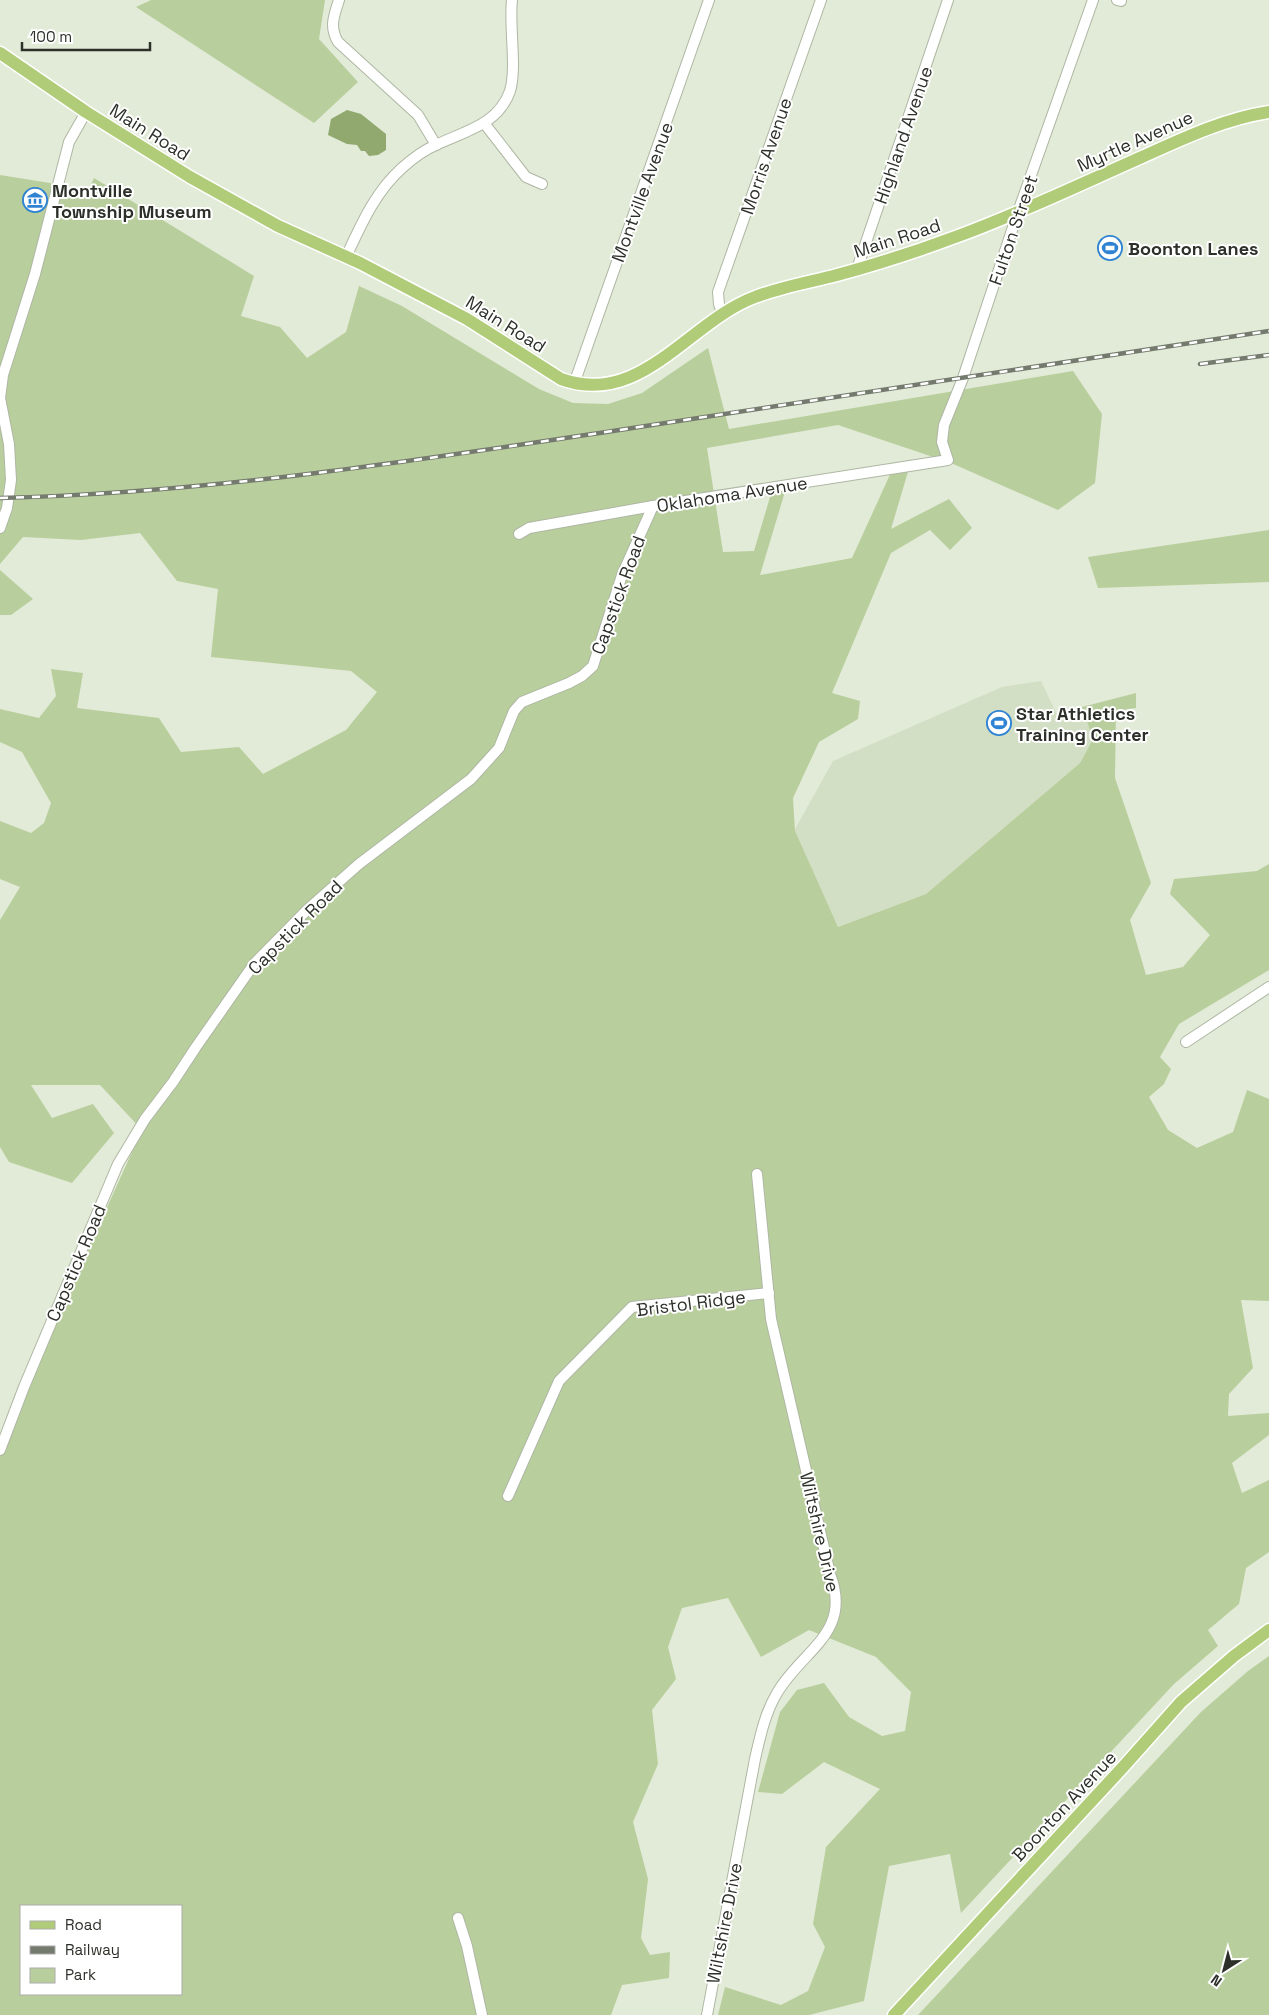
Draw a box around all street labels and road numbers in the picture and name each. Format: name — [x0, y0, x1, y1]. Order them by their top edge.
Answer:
street label: Highland Avenue — [869, 63, 937, 207]
street label: Morris Avenue — [735, 95, 797, 217]
street label: Main Road — [106, 98, 194, 166]
street label: Myrtle Avenue — [1073, 105, 1197, 177]
street label: Montville Avenue — [606, 119, 678, 265]
street label: Fulton Street — [983, 172, 1043, 288]
street label: Main Road — [851, 213, 943, 263]
street label: Main Road — [462, 290, 550, 358]
street label: Oklahoma Avenue — [655, 471, 809, 517]
street label: Capstick Road — [586, 532, 650, 658]
street label: Capstick Road — [243, 875, 347, 979]
street label: Capstick Road — [41, 1201, 111, 1325]
street label: Bristol Ridge — [635, 1285, 747, 1321]
street label: Wiltshire Drive — [795, 1470, 845, 1594]
street label: Boonton Avenue — [1007, 1746, 1121, 1866]
street label: Wiltshire Drive — [701, 1861, 747, 1985]

